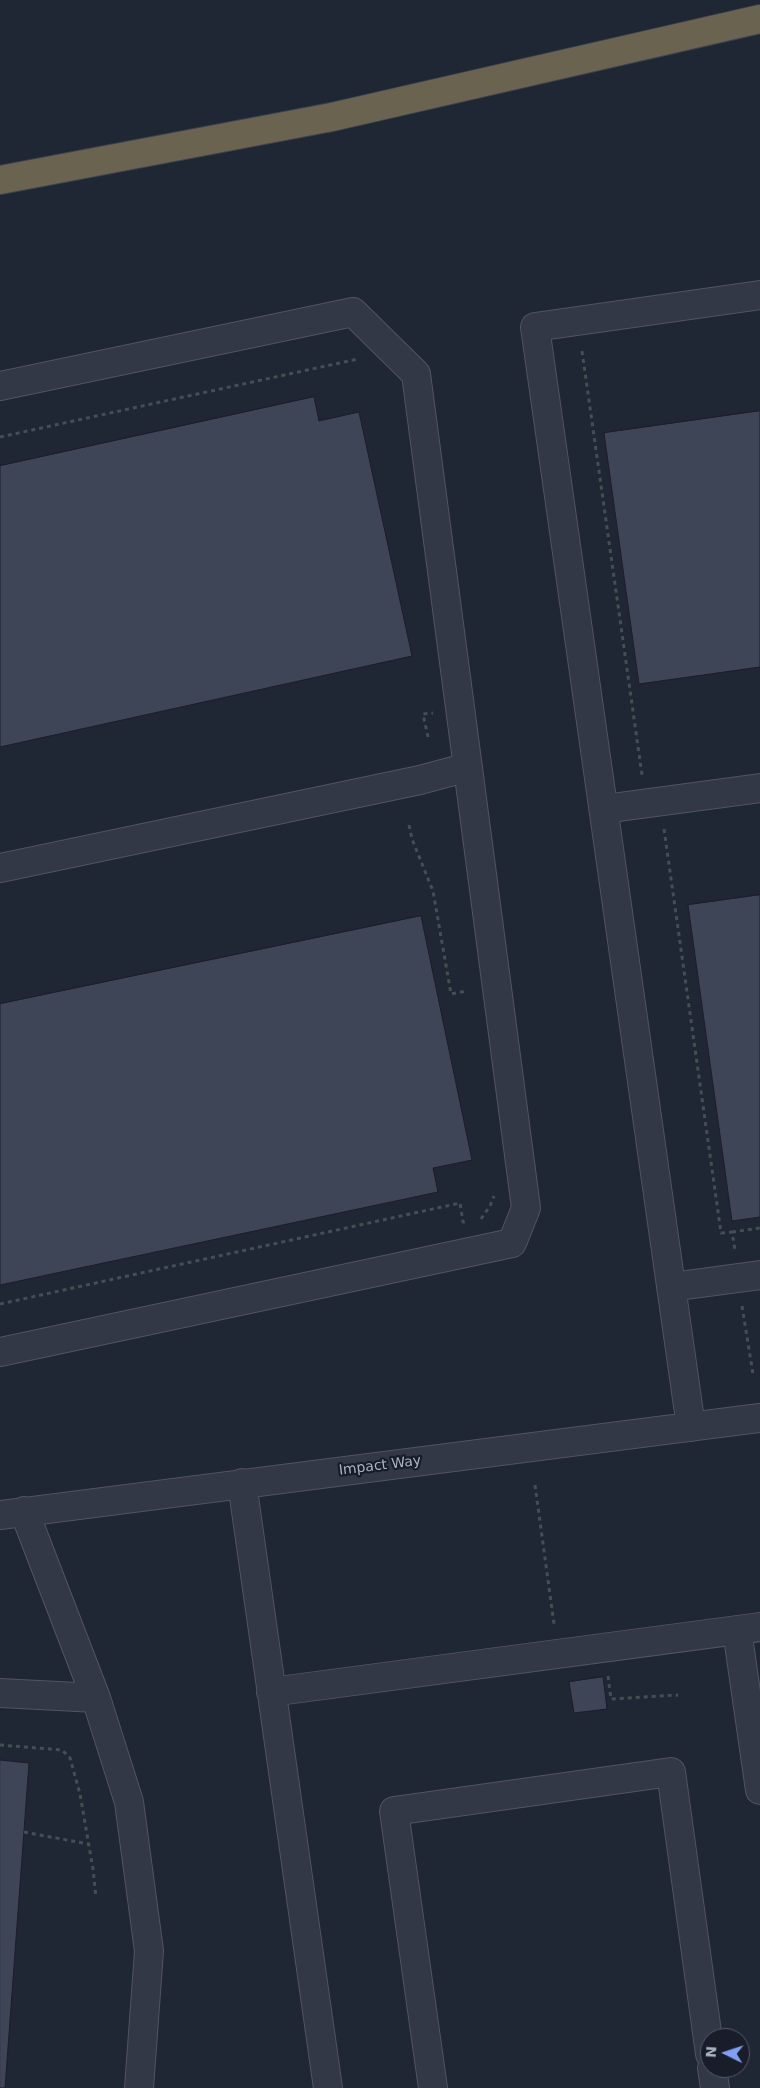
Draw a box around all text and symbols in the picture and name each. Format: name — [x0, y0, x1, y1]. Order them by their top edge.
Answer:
street label: Impact Way — [338, 1453, 422, 1479]
north arrow — [700, 2028, 750, 2078]
text: N — [703, 2046, 719, 2058]

